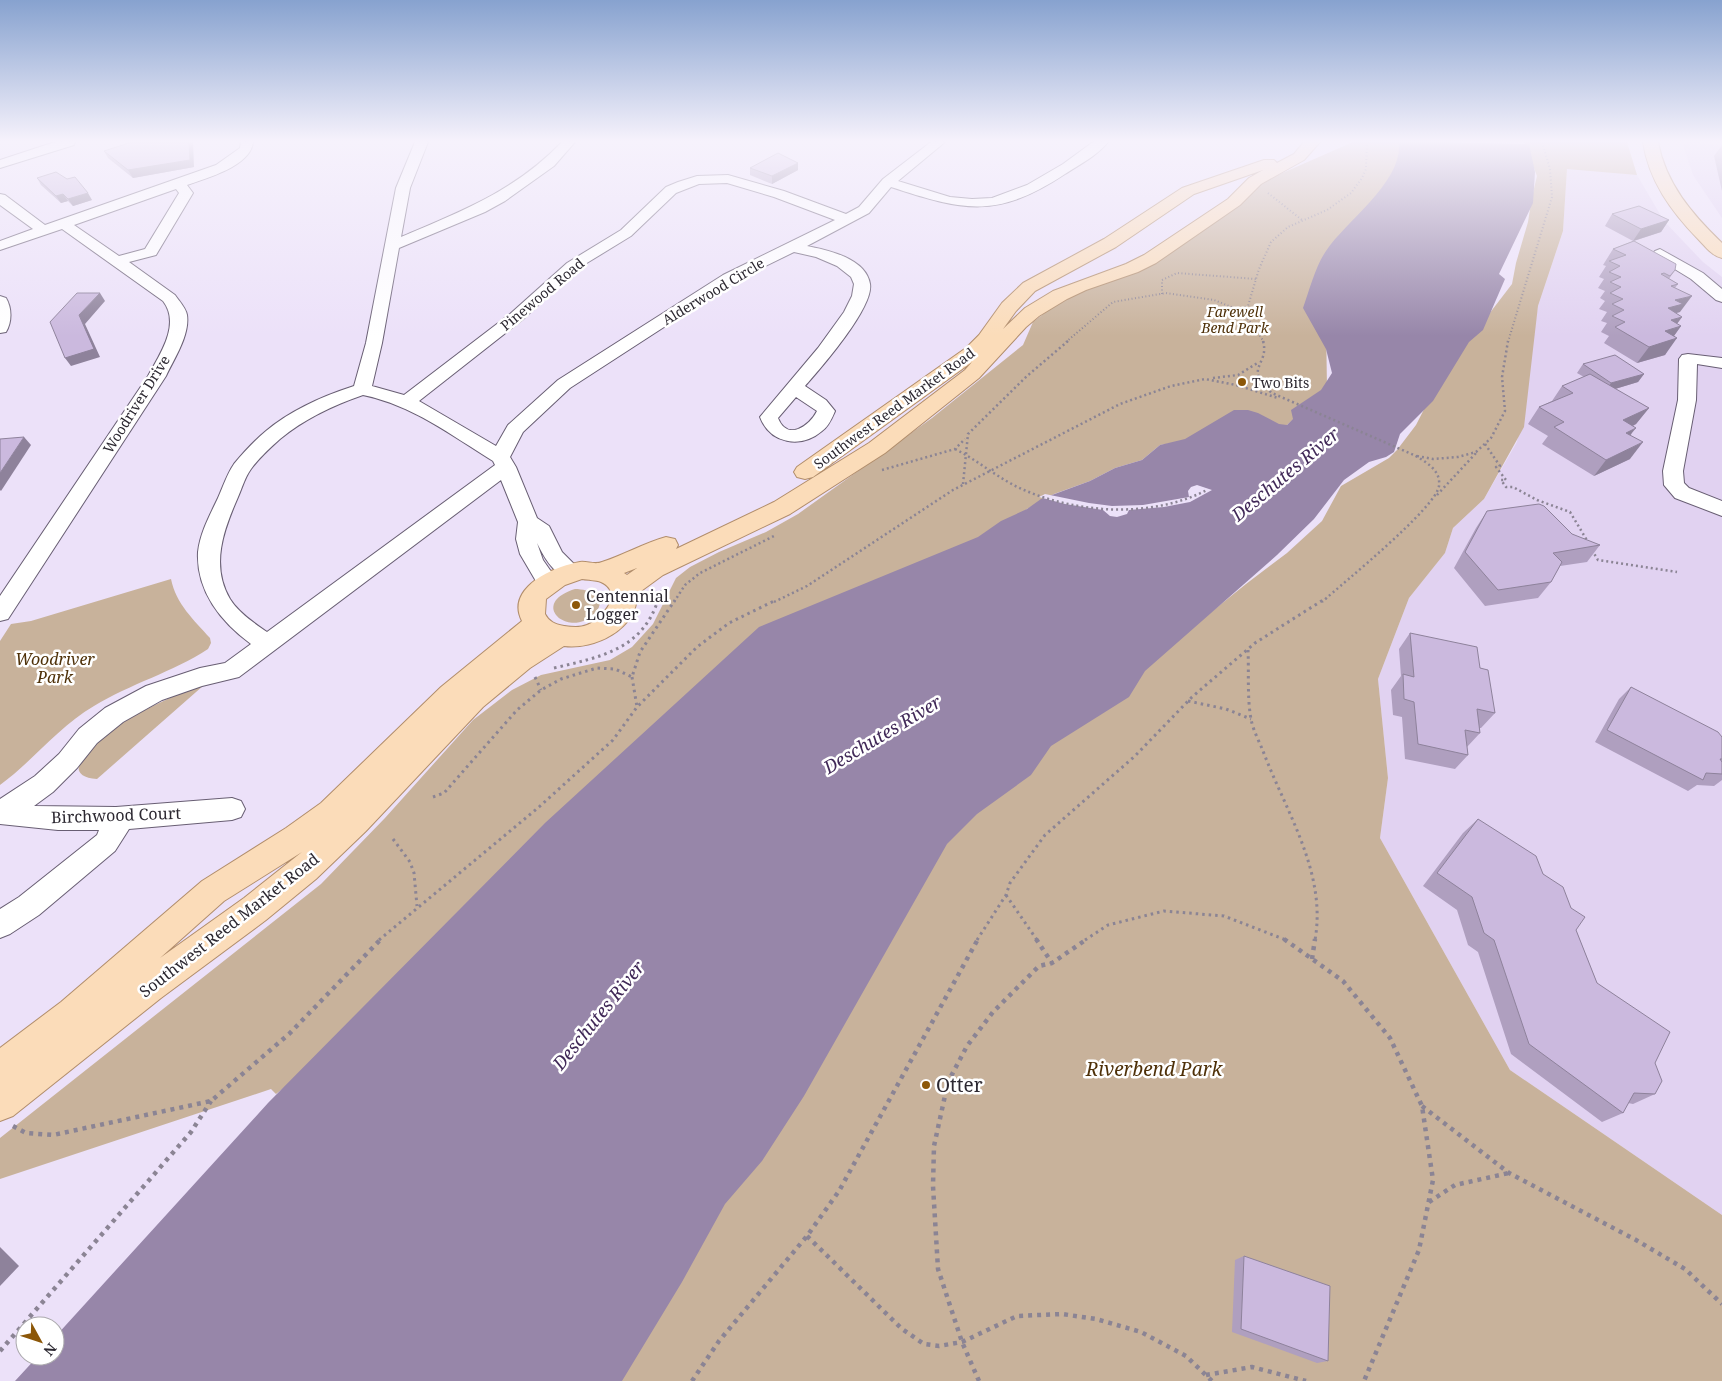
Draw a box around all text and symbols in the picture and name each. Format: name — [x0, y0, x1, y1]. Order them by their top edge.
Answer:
street label: Pinewood Road — [496, 253, 588, 335]
street label: Alderwood Circle — [658, 253, 768, 329]
park label: Farewell Bend Park — [1200, 302, 1270, 337]
street label: Southwest Reed Market Road — [810, 343, 979, 473]
street label: Woodriver Drive — [98, 351, 174, 457]
place label: Two Bits — [1252, 373, 1309, 392]
marker: Two Bits — [1236, 376, 1248, 388]
water label: Deschutes River — [1225, 422, 1344, 527]
place label: Centennial Logger — [586, 585, 669, 625]
marker: Centennial Logger — [570, 599, 582, 611]
park label: Woodriver Park — [15, 648, 95, 688]
water label: Deschutes River — [818, 689, 946, 779]
street label: Birchwood Court — [51, 802, 182, 828]
street label: Southwest Reed Market Road — [135, 848, 324, 1002]
water label: Deschutes River — [546, 955, 650, 1075]
park label: Riverbend Park — [1085, 1056, 1224, 1082]
place label: Otter — [936, 1072, 983, 1098]
marker: Otter — [920, 1079, 932, 1091]
north arrow — [15, 1316, 65, 1366]
text: N — [40, 1339, 61, 1360]

